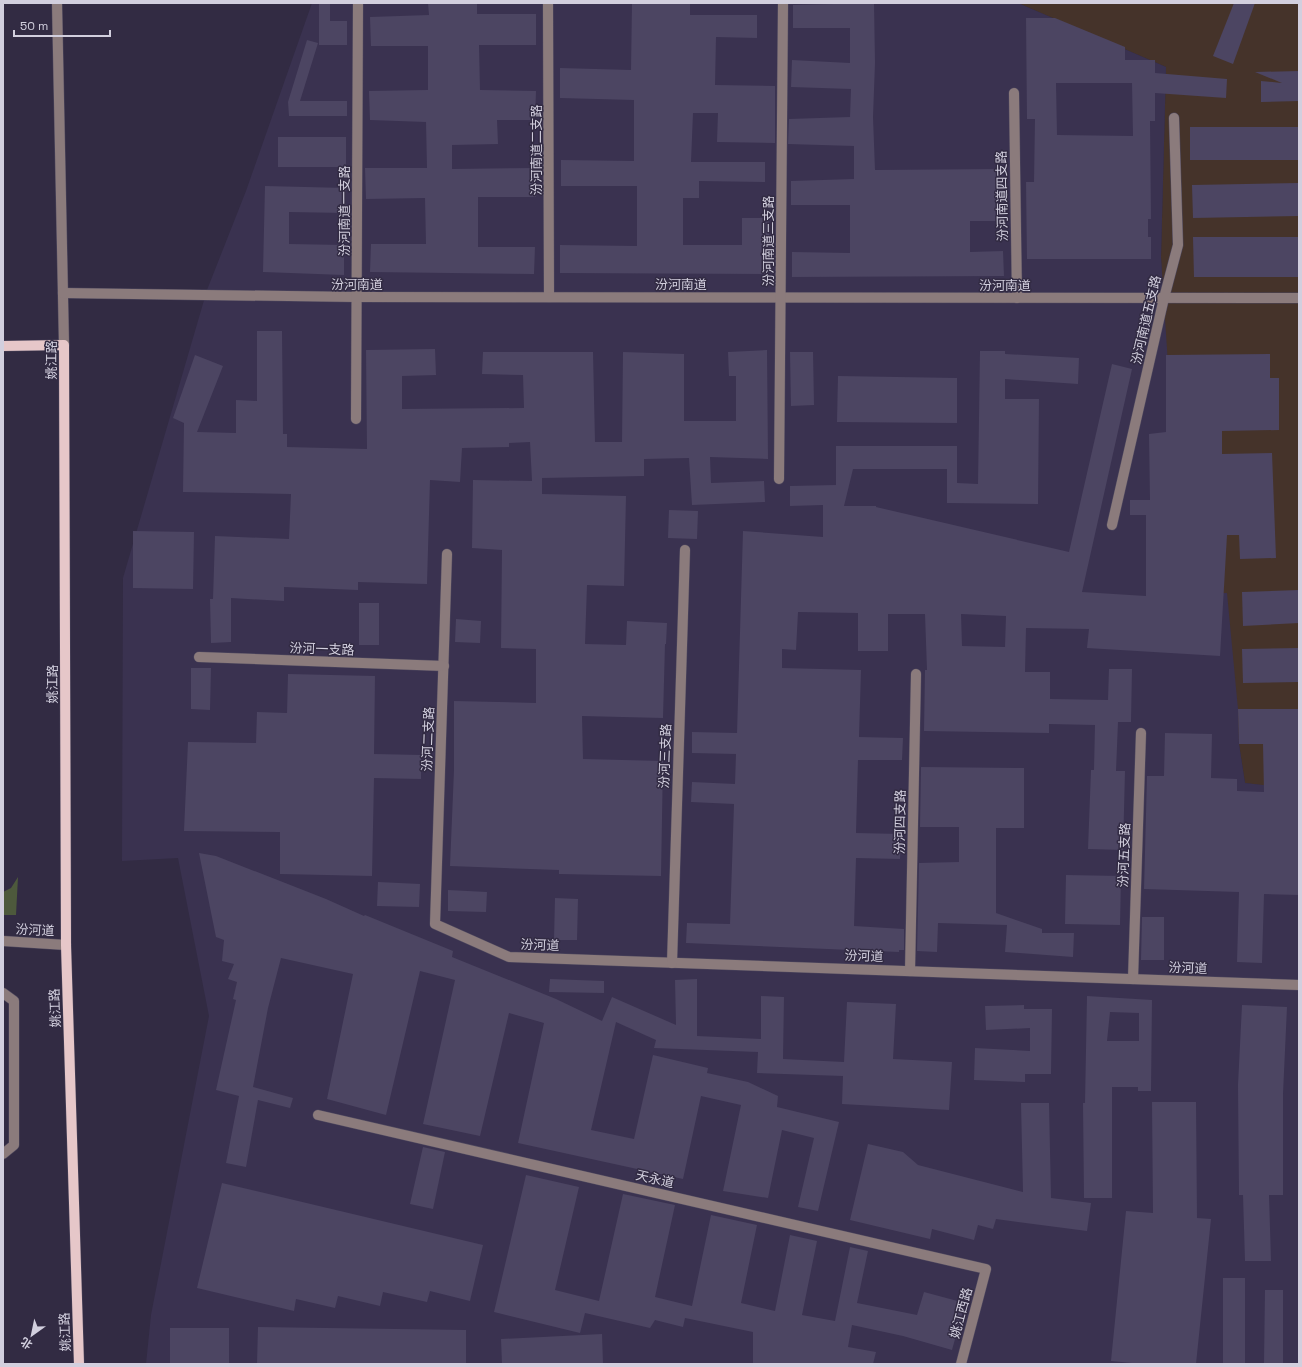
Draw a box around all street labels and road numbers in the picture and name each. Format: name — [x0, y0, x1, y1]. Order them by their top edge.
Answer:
street label: 汾河南道二支路 — [528, 104, 545, 196]
street label: 汾河南道四支路 — [993, 150, 1011, 242]
street label: 汾河南道一支路 — [336, 165, 353, 257]
street label: 汾河南道三支路 — [760, 195, 777, 287]
street label: 汾河南道五支路 — [1127, 274, 1165, 366]
street label: 汾河南道 — [331, 276, 383, 293]
street label: 汾河南道 — [655, 276, 707, 293]
street label: 汾河南道 — [979, 277, 1031, 294]
street label: 姚江路 — [43, 340, 60, 380]
street label: 汾河一支路 — [289, 639, 355, 659]
street label: 姚江路 — [44, 664, 61, 704]
street label: 汾河二支路 — [418, 706, 438, 772]
street label: 汾河三支路 — [655, 723, 675, 789]
street label: 汾河四支路 — [891, 789, 909, 855]
street label: 汾河五支路 — [1114, 822, 1134, 888]
street label: 汾河道 — [15, 920, 55, 940]
street label: 汾河道 — [520, 936, 560, 954]
street label: 汾河道 — [844, 947, 884, 965]
street label: 汾河道 — [1168, 959, 1208, 977]
street label: 姚江路 — [46, 988, 64, 1028]
street label: 天永道 — [634, 1166, 676, 1192]
street label: 姚江西路 — [946, 1286, 976, 1340]
street label: 姚江路 — [56, 1312, 74, 1352]

